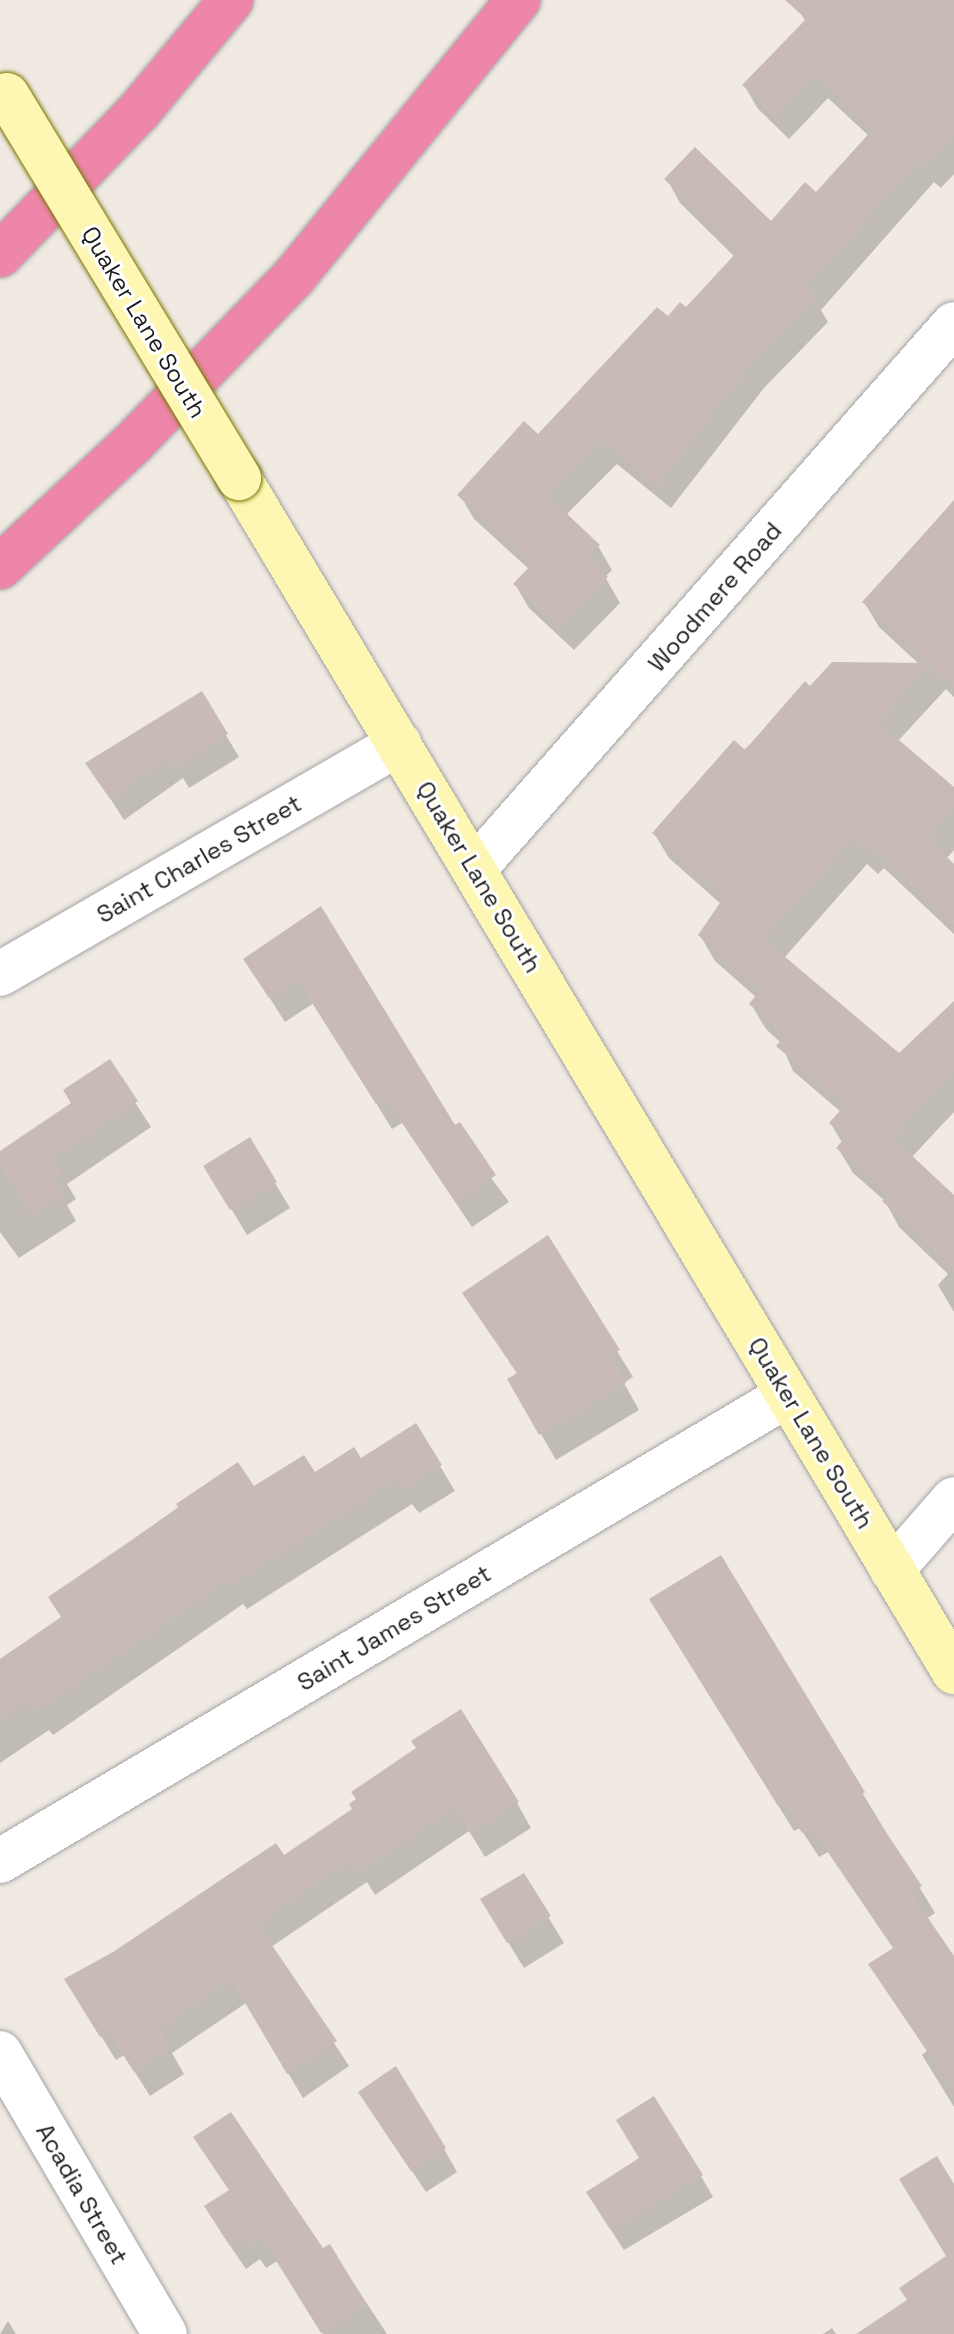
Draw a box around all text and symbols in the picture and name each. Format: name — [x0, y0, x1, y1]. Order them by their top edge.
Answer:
street label: Quaker Lane South — [75, 221, 213, 423]
street label: Woodmere Road — [642, 516, 788, 678]
street label: Quaker Lane South — [410, 776, 548, 978]
street label: Saint Charles Street — [92, 789, 306, 929]
street label: Quaker Lane South — [742, 1332, 880, 1534]
street label: Saint James Street — [292, 1559, 496, 1697]
street label: Acadia Street — [30, 2119, 134, 2269]

